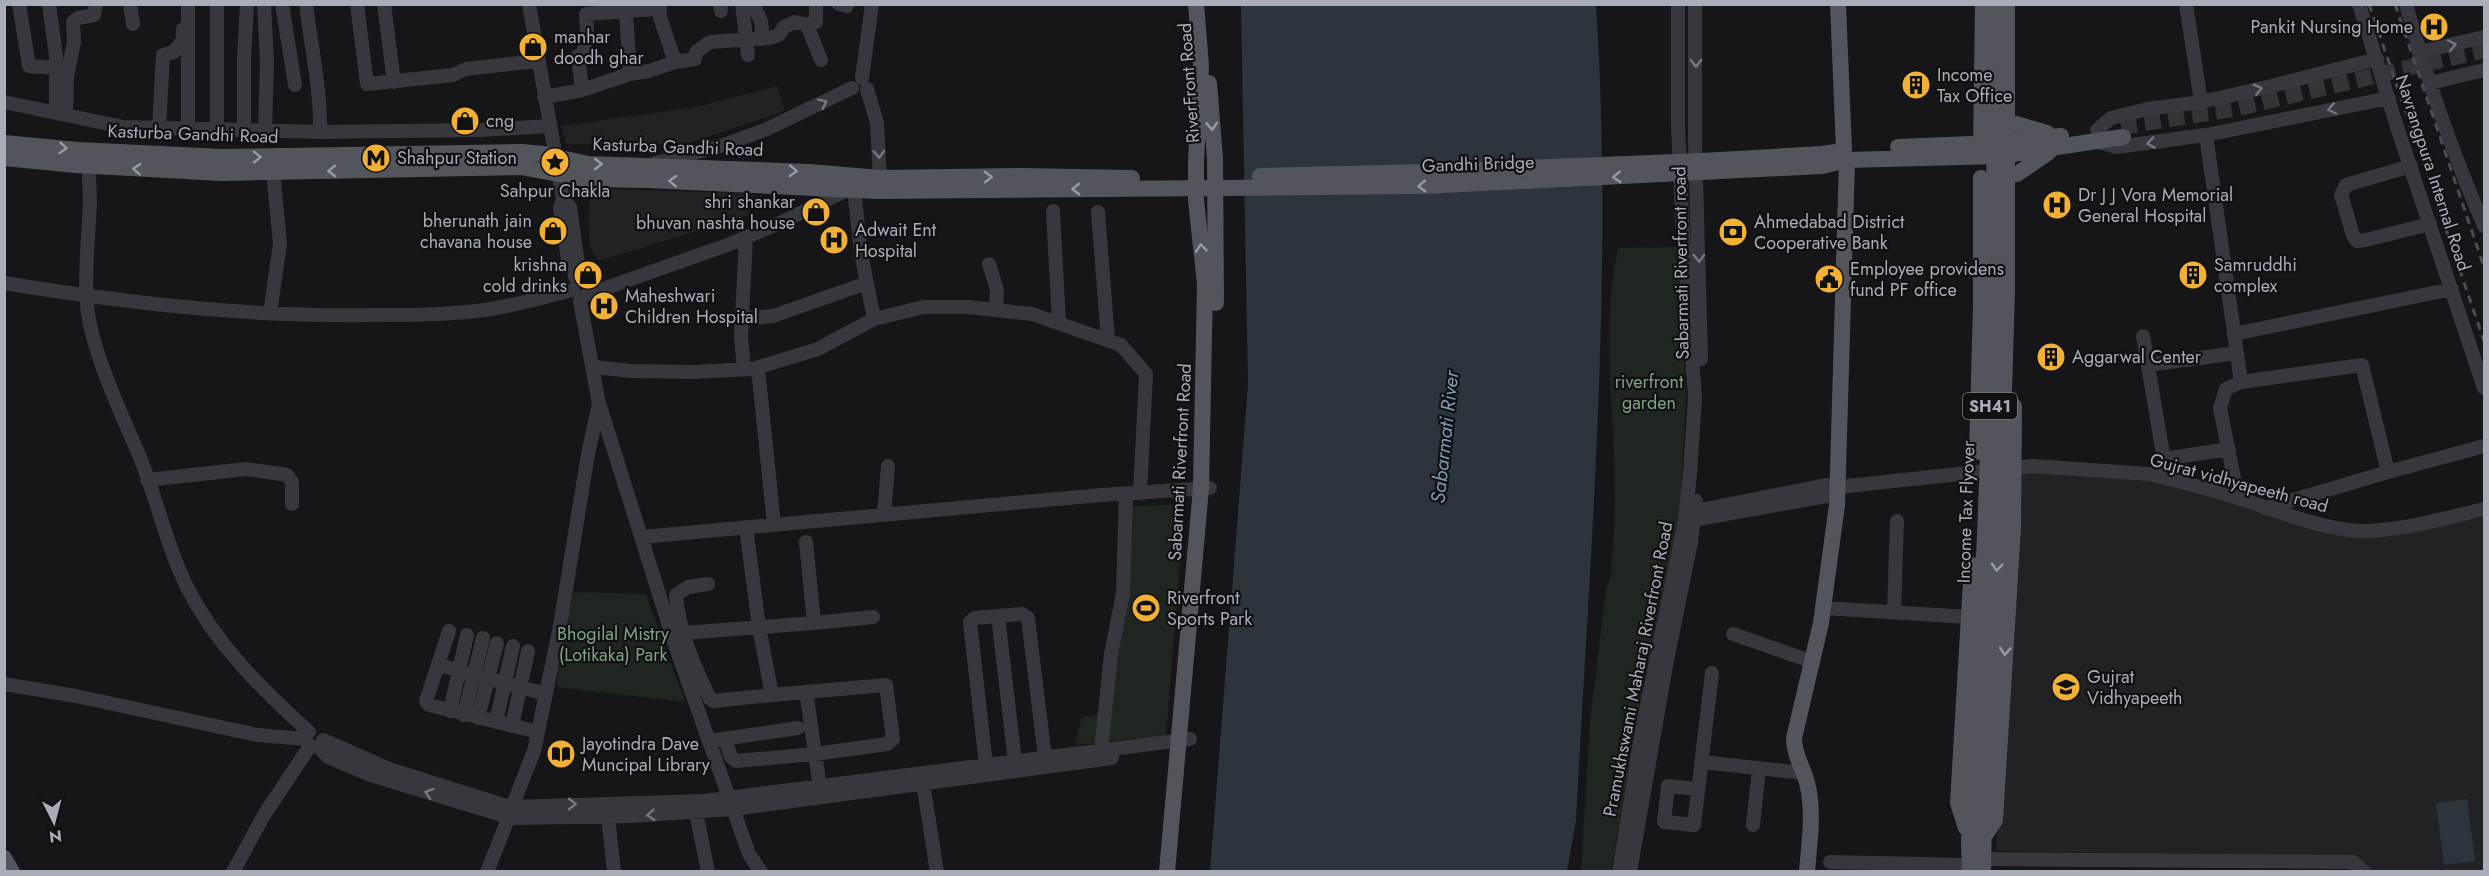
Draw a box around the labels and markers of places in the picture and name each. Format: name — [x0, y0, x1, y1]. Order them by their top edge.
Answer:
hospital icon: Pankit Nursing Home — [2418, 11, 2450, 43]
place label: Pankit Nursing Home — [2251, 14, 2413, 40]
place label: manhar doodh ghar — [554, 24, 644, 71]
shop icon: manhar doodh ghar — [517, 31, 549, 63]
place label: Income Tax Office — [1937, 62, 2012, 109]
building icon: Income Tax Office — [1900, 69, 1932, 101]
shop icon: cng — [449, 105, 481, 137]
place label: cng — [486, 108, 514, 134]
metro station icon: Shahpur Station — [360, 142, 392, 174]
place label: Shahpur Station — [397, 145, 517, 171]
place icon: Sahpur Chakla — [539, 146, 571, 178]
place label: Sahpur Chakla — [500, 178, 610, 204]
place label: Dr J J Vora Memorial General Hospital — [2078, 182, 2233, 229]
place label: shri shankar bhuvan nashta house — [636, 189, 796, 236]
hospital icon: Dr J J Vora Memorial General Hospital — [2041, 189, 2073, 221]
shop icon: shri shankar bhuvan nashta house — [800, 196, 832, 228]
place label: bherunath jain chavana house — [420, 208, 532, 255]
place label: Ahmedabad District Cooperative Bank — [1754, 209, 1905, 256]
shop icon: bherunath jain chavana house — [537, 215, 569, 247]
bank icon: Ahmedabad District Cooperative Bank — [1717, 216, 1749, 248]
place label: Adwait Ent Hospital — [855, 217, 937, 264]
hospital icon: Adwait Ent Hospital — [818, 224, 850, 256]
place label: krishna cold drinks — [483, 252, 567, 299]
place label: Samruddhi complex — [2214, 252, 2297, 299]
place label: Employee providens fund PF office — [1850, 256, 2004, 303]
shop icon: krishna cold drinks — [572, 259, 604, 291]
building icon: Samruddhi complex — [2177, 259, 2209, 291]
public building icon: Employee providens fund PF office — [1813, 263, 1845, 295]
place label: Maheshwari Children Hospital — [625, 283, 758, 330]
hospital icon: Maheshwari Children Hospital — [588, 290, 620, 322]
building icon: Aggarwal Center — [2035, 341, 2067, 373]
place label: Aggarwal Center — [2072, 344, 2202, 370]
place label: Riverfront Sports Park — [1167, 585, 1252, 632]
sports icon: Riverfront Sports Park — [1130, 592, 1162, 624]
place label: Gujrat Vidhyapeeth — [2087, 664, 2182, 711]
school or university icon: Gujrat Vidhyapeeth — [2050, 671, 2082, 703]
place label: Jayotindra Dave Muncipal Library — [580, 731, 710, 778]
library icon: Jayotindra Dave Muncipal Library — [545, 738, 577, 770]

